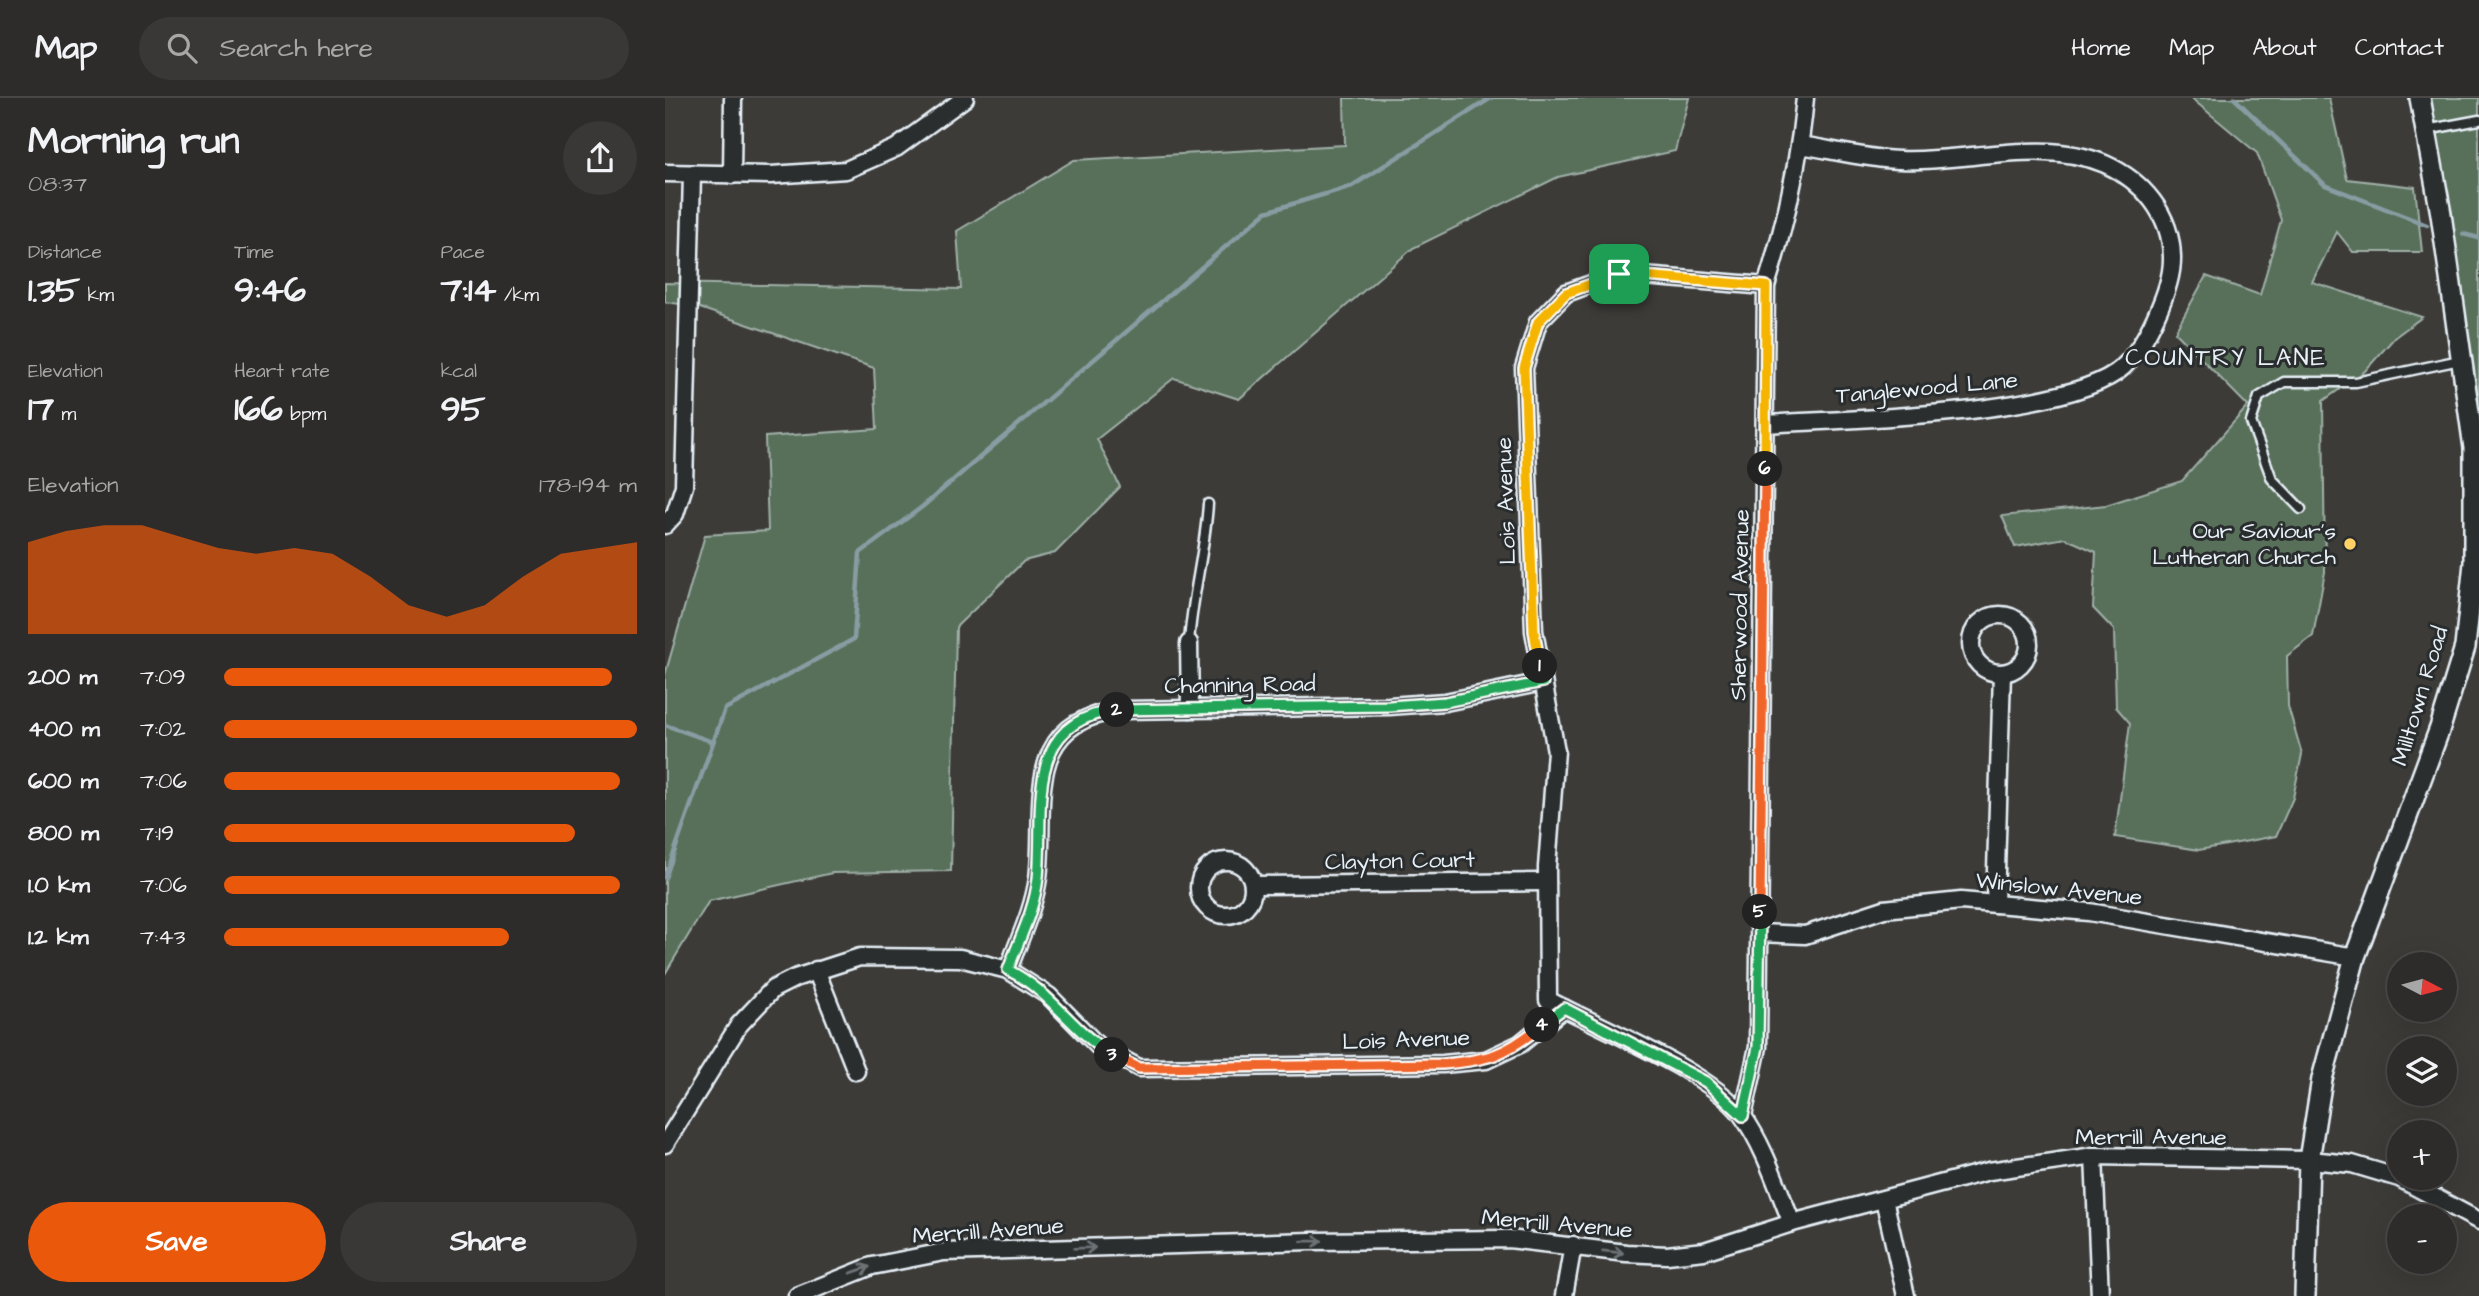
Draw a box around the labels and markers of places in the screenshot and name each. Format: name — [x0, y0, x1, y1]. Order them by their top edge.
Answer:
pin — [1589, 244, 1649, 304]
pin: 6 — [1747, 452, 1783, 486]
place label: Our Saviour's Lutheran Church — [2152, 515, 2337, 573]
marker: Our Saviour's Lutheran Church — [2342, 536, 2358, 552]
pin: 1 — [1523, 648, 1557, 684]
pin: 2 — [1099, 692, 1135, 728]
pin: 5 — [1743, 894, 1777, 930]
pin: 4 — [1525, 1007, 1559, 1042]
pin: 3 — [1095, 1038, 1129, 1072]

